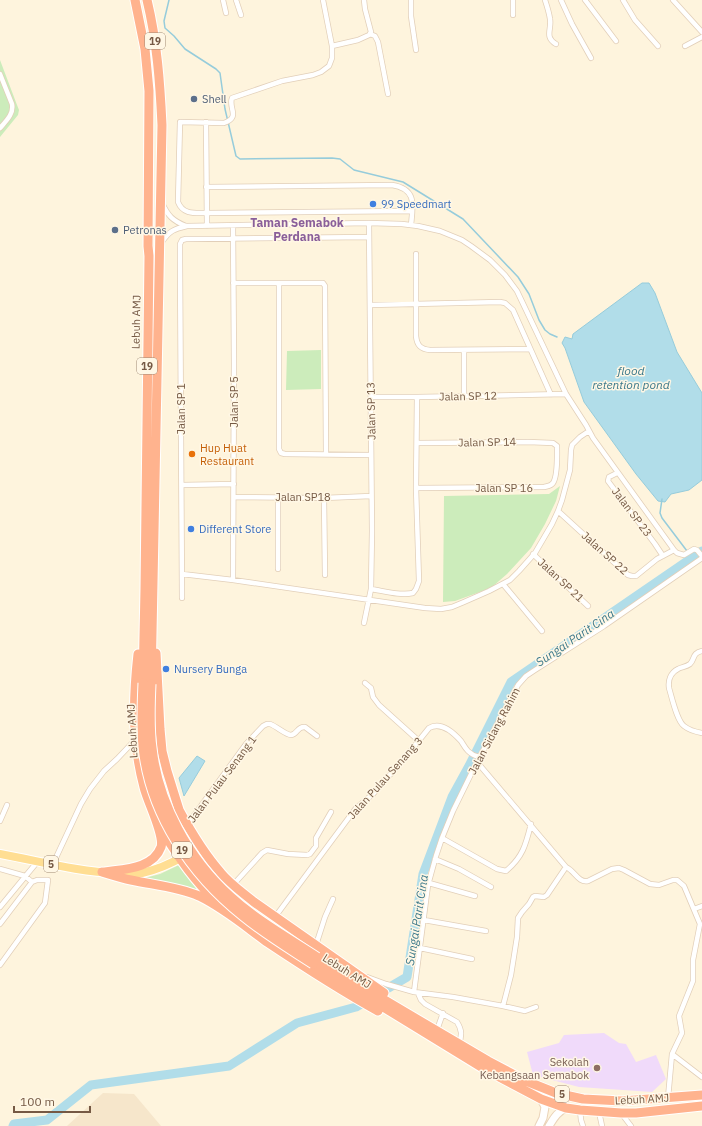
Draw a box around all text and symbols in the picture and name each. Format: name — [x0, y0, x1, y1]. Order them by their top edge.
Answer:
road number: 19 — [145, 33, 165, 49]
place label: Shell — [202, 92, 227, 106]
marker: Shell — [189, 94, 199, 104]
place label: 99 Speedmart — [381, 197, 452, 211]
marker: 99 Speedmart — [368, 199, 378, 209]
district label: Taman Semabok Perdana — [250, 215, 344, 244]
place label: Petronas — [123, 223, 167, 237]
marker: Petronas — [110, 225, 120, 235]
street label: Lebuh AMJ — [129, 295, 143, 349]
road number: 19 — [137, 358, 157, 374]
water label: flood retention pond — [592, 363, 670, 392]
street label: Jalan SP 5 — [227, 376, 241, 428]
street label: Jalan SP 13 — [363, 382, 379, 440]
street label: Jalan SP 1 — [174, 383, 188, 435]
street label: Jalan SP 12 — [439, 388, 497, 404]
street label: Jalan SP 14 — [458, 434, 517, 450]
place label: Hup Huat Restaurant — [200, 441, 254, 468]
marker: Hup Huat Restaurant — [187, 449, 197, 459]
street label: Jalan SP 16 — [475, 481, 533, 495]
street label: Jalan SP 23 — [609, 485, 655, 539]
street label: Jalan SP18 — [275, 490, 331, 504]
place label: Different Store — [199, 522, 271, 536]
marker: Different Store — [186, 524, 196, 534]
street label: Jalan SP 22 — [579, 528, 631, 578]
street label: Jalan SP 21 — [535, 555, 587, 605]
water label: Sungai Parit Cina — [532, 606, 617, 669]
place label: Nursery Bunga — [174, 662, 247, 676]
marker: Nursery Bunga — [161, 664, 171, 674]
street label: Jalan Sidang Rahim — [465, 685, 523, 777]
street label: Lebuh AMJ — [124, 703, 140, 759]
street label: Jalan Pulau Senang 1 — [185, 732, 260, 825]
street label: Jalan Pulau Senang 3 — [344, 734, 426, 822]
road number: 19 — [172, 842, 192, 858]
road number: 5 — [44, 856, 58, 872]
water label: Sungai Parit Cina — [402, 873, 431, 966]
street label: Lebuh AMJ — [320, 951, 374, 991]
place label: Sekolah Kebangsaan Semabok — [480, 1055, 589, 1082]
marker: Sekolah Kebangsaan Semabok — [592, 1063, 602, 1073]
road number: 5 — [555, 1086, 569, 1102]
scale bar — [14, 1088, 90, 1114]
street label: Lebuh AMJ — [614, 1091, 670, 1107]
text: 100 m — [20, 1094, 55, 1109]

